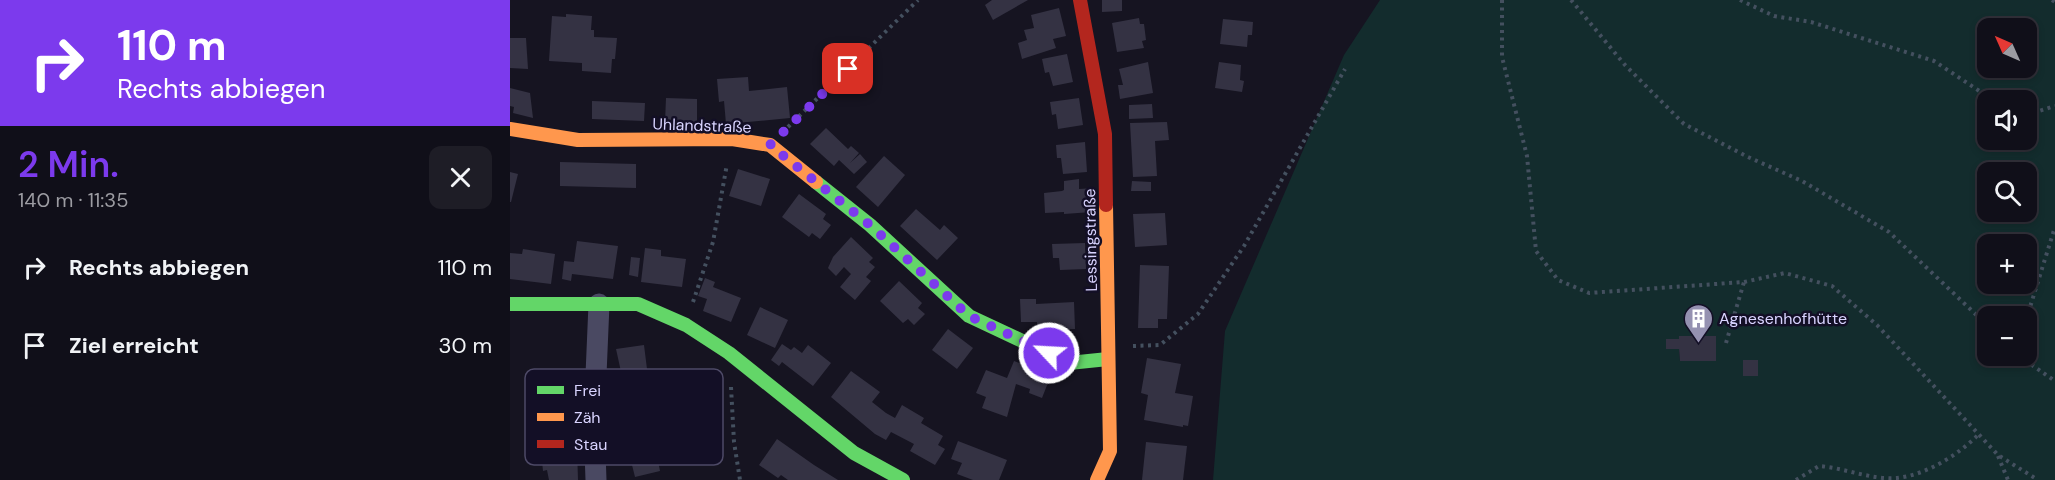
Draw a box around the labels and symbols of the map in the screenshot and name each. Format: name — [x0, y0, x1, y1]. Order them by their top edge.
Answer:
north arrow — [1977, 18, 2037, 78]
pin — [822, 43, 873, 94]
street label: Uhlandstraße — [652, 113, 752, 138]
street label: Lessingstraße — [1079, 188, 1102, 292]
building icon: Agnesenhofhütte — [1682, 302, 1714, 344]
place label: Agnesenhofhütte — [1719, 308, 1847, 329]
position arrow — [1017, 321, 1081, 385]
legend — [525, 369, 723, 465]
text: Frei — [574, 380, 601, 401]
text: Zäh — [574, 407, 601, 428]
text: Stau — [574, 434, 607, 455]

